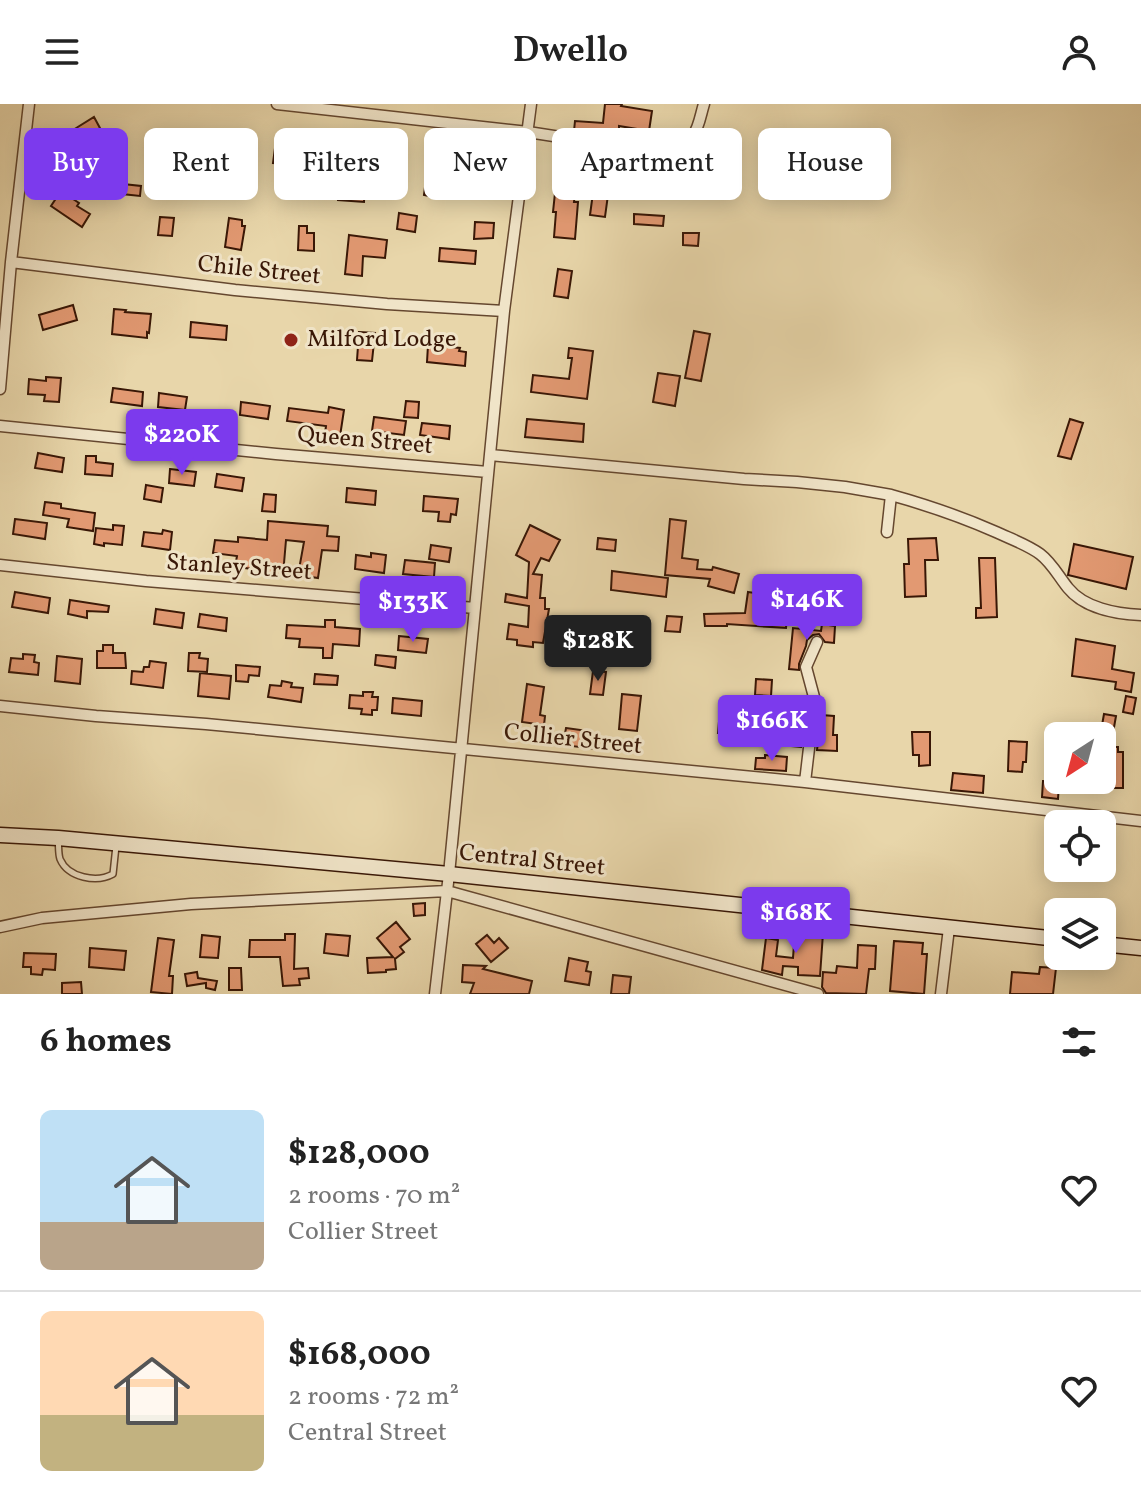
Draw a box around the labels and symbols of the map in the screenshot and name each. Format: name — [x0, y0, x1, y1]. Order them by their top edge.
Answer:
street label: Chile Street — [196, 248, 322, 294]
place label: Milford Lodge — [307, 323, 457, 357]
marker: Milford Lodge — [282, 331, 300, 349]
pin: $220K — [126, 409, 238, 477]
street label: Queen Street — [296, 418, 434, 464]
street label: Stanley Street — [165, 546, 313, 590]
pin: $146K — [751, 574, 863, 642]
pin: $133K — [357, 576, 469, 644]
pin: $128K — [542, 615, 654, 683]
pin: $166K — [716, 695, 828, 763]
street label: Collier Street — [502, 716, 644, 764]
north arrow — [1044, 722, 1116, 794]
street label: Central Street — [457, 836, 607, 886]
pin: $168K — [740, 887, 852, 955]

